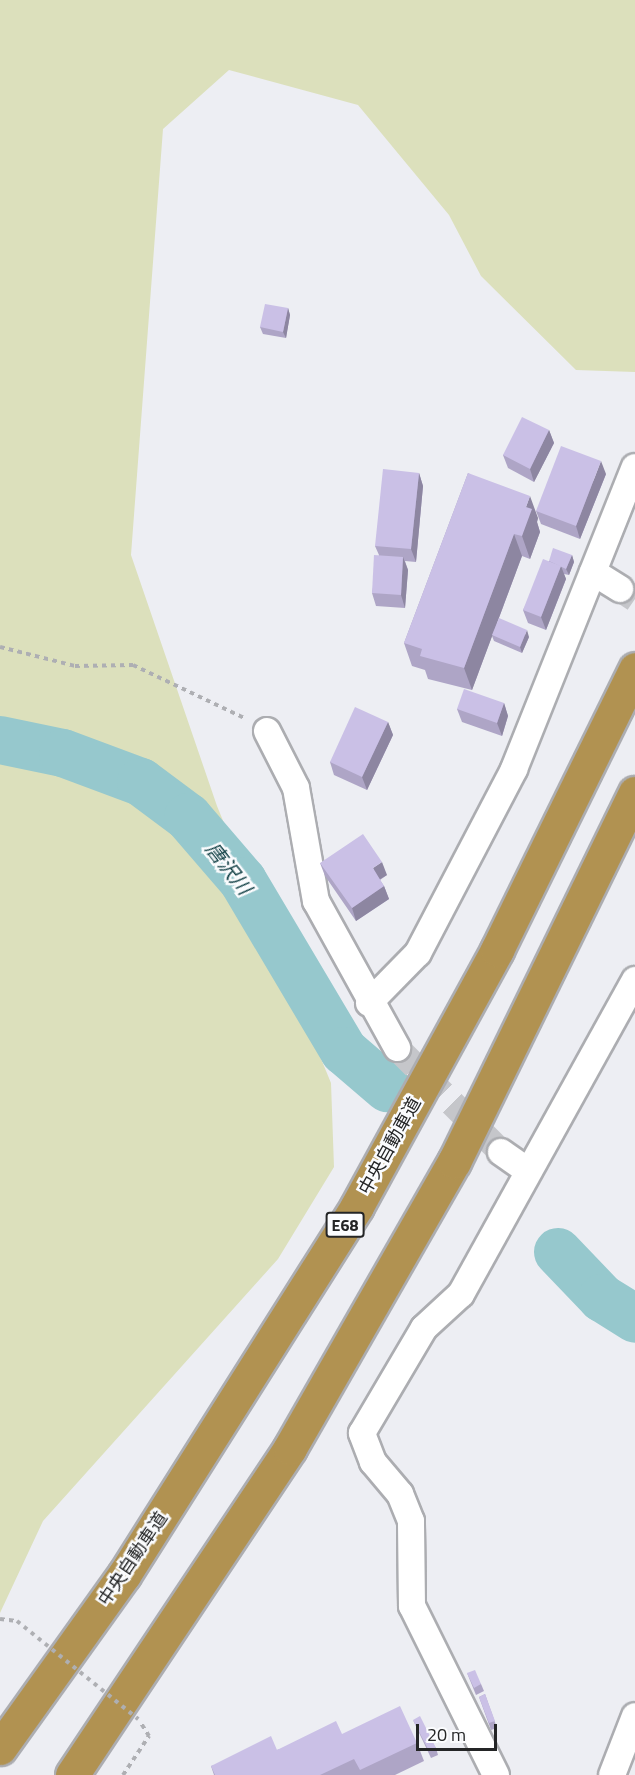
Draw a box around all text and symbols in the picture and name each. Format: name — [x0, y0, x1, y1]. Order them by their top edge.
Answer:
water label: 唐沢川 — [201, 837, 257, 899]
street label: 中央自動車道 — [354, 1094, 426, 1198]
road number: E68 — [326, 1212, 364, 1238]
street label: 中央自動車道 — [94, 1508, 172, 1610]
scale bar — [419, 1712, 500, 1750]
text: 20 m — [427, 1721, 466, 1748]

